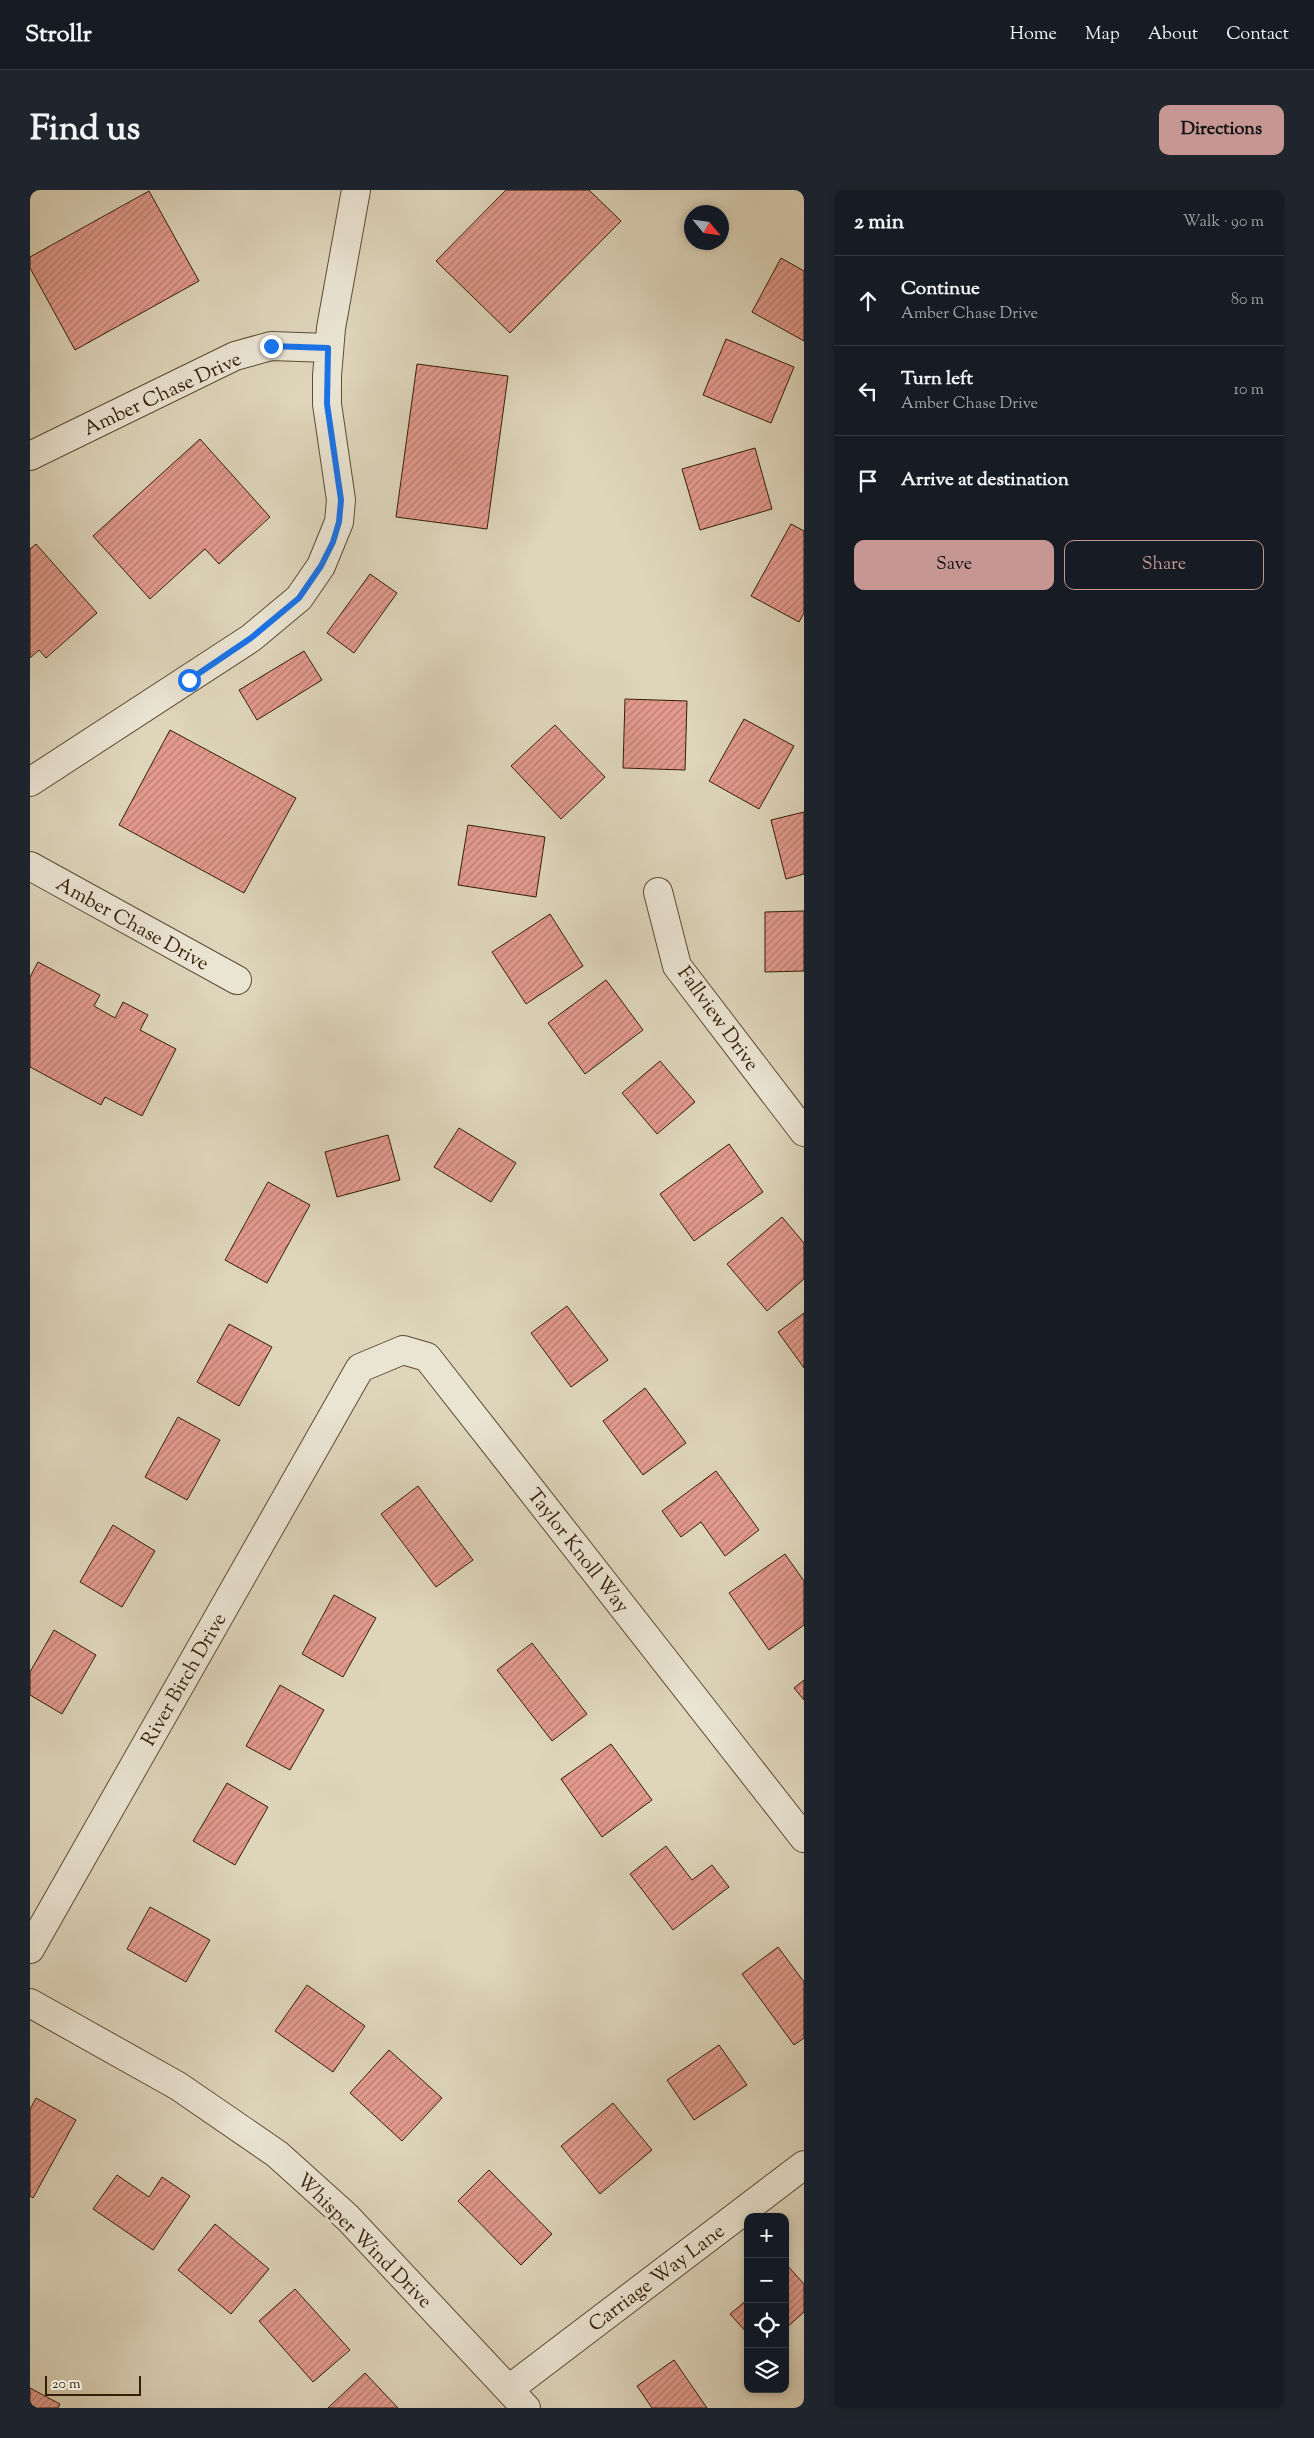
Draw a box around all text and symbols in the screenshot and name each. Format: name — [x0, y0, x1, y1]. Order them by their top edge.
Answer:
text: Strollr — [25, 18, 92, 52]
text: Home — [1010, 22, 1057, 48]
text: Map — [1085, 22, 1120, 48]
text: About — [1148, 22, 1198, 48]
text: Contact — [1226, 22, 1289, 48]
text: Find us — [30, 105, 140, 156]
button: Directions — [1159, 105, 1284, 155]
north arrow — [684, 205, 729, 250]
text: 2 min — [854, 208, 904, 238]
text: Walk · 90 m — [1183, 211, 1264, 234]
text: Continue — [901, 276, 980, 303]
icon: ahead — [854, 287, 882, 315]
text: 80 m — [1231, 289, 1264, 312]
text: Amber Chase Drive — [901, 303, 1038, 326]
route end — [260, 335, 283, 358]
street label: Amber Chase Drive — [79, 346, 247, 445]
text: Turn left — [901, 366, 973, 393]
icon: left — [854, 377, 882, 405]
text: 10 m — [1234, 379, 1264, 402]
text: Amber Chase Drive — [901, 393, 1038, 416]
icon: arrive — [854, 467, 882, 495]
text: Arrive at destination — [901, 467, 1069, 494]
button: Save — [854, 540, 1054, 590]
button: Share — [1064, 540, 1264, 590]
route start — [178, 669, 201, 692]
street label: Amber Chase Drive — [50, 871, 214, 979]
street label: Fallview Drive — [669, 961, 765, 1078]
street label: Taylor Knoll Way — [519, 1483, 635, 1620]
street label: River Birch Drive — [135, 1608, 235, 1752]
street label: Whisper Wind Drive — [289, 2167, 438, 2316]
map controls — [744, 2213, 789, 2393]
button: + — [744, 2213, 789, 2258]
street label: Carriage Way Lane — [583, 2218, 732, 2340]
button: − — [744, 2258, 789, 2303]
button: locate — [744, 2303, 789, 2348]
button: layers — [744, 2348, 789, 2393]
scale bar — [45, 2373, 141, 2396]
text: 20 m — [52, 2375, 81, 2395]

